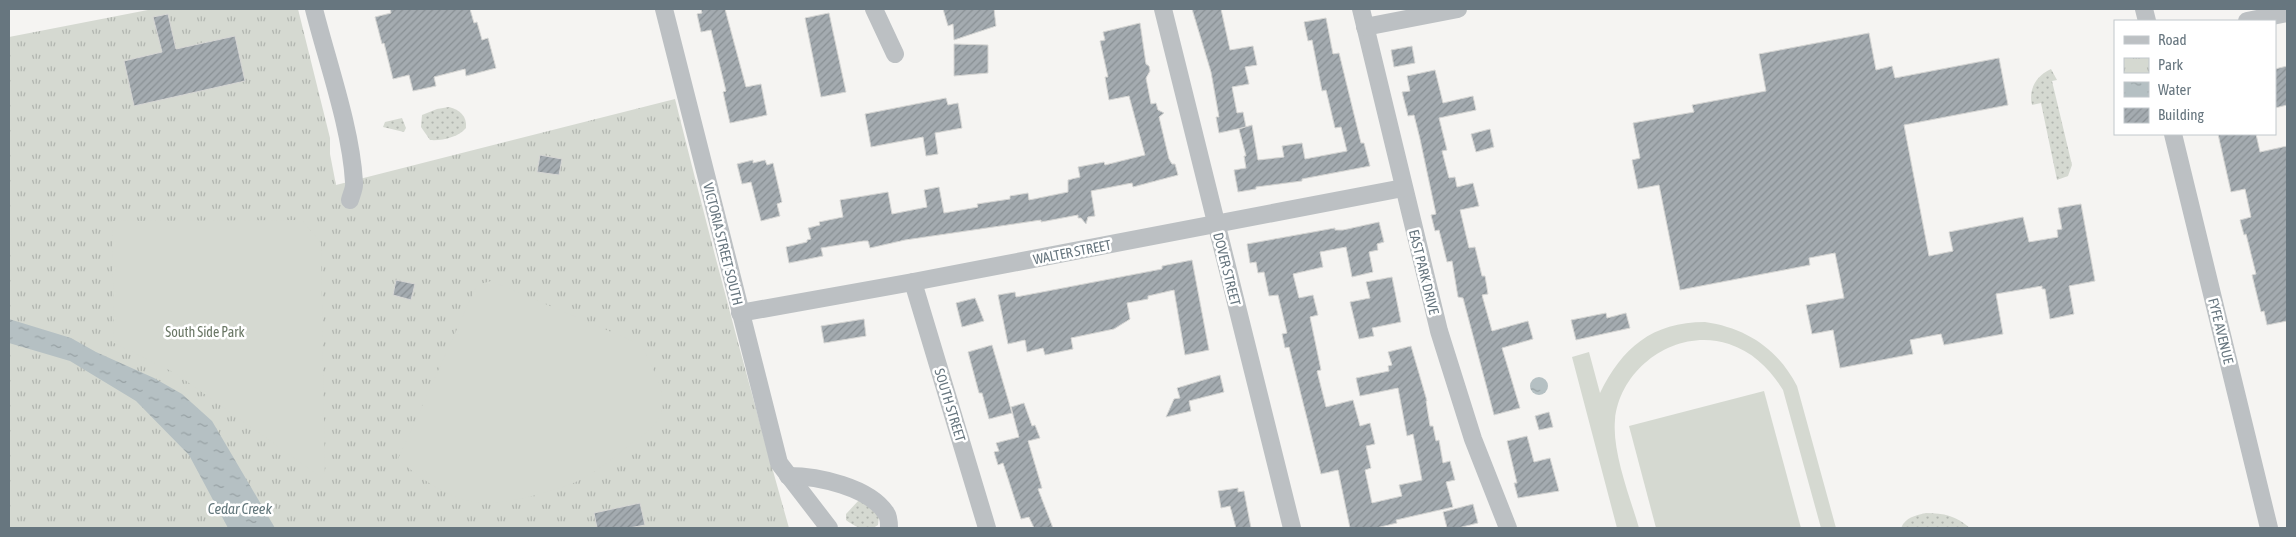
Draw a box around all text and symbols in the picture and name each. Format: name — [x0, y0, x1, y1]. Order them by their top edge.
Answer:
legend — [2114, 20, 2276, 135]
text: Road — [2158, 31, 2187, 48]
text: Park — [2158, 56, 2183, 73]
text: Water — [2158, 81, 2191, 98]
text: Building — [2158, 106, 2204, 123]
street label: VICTORIA STREET SOUTH — [700, 181, 746, 307]
street label: EAST PARK DRIVE — [1406, 228, 1442, 316]
street label: DOVER STREET — [1210, 231, 1244, 307]
street label: WALTER STREET — [1032, 237, 1112, 267]
street label: FYFE AVENUE — [2205, 296, 2237, 366]
park label: South Side Park — [165, 324, 245, 340]
street label: SOUTH STREET — [931, 367, 969, 443]
water label: Cedar Creek — [208, 500, 273, 517]

